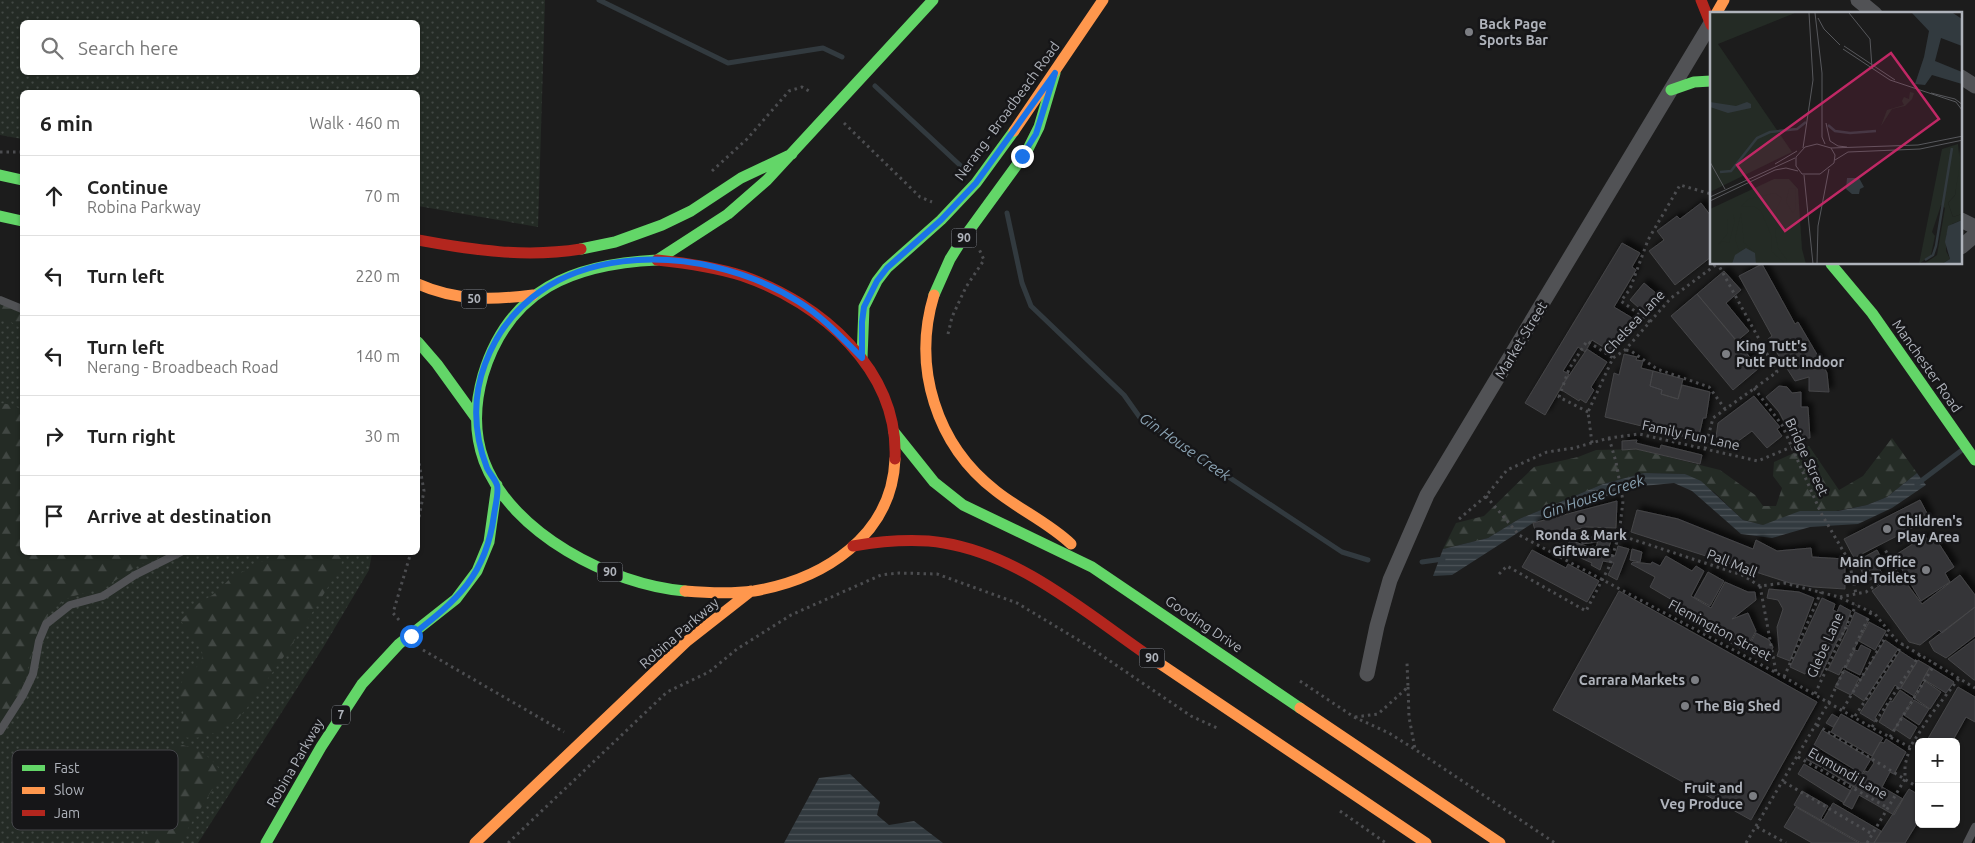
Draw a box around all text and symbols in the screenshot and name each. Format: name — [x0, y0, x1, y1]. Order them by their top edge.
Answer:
inset map — [1710, 12, 1962, 265]
place label: Back Page Sports Bar — [1479, 16, 1548, 48]
search box — [20, 20, 420, 75]
marker: Back Page Sports Bar — [1463, 26, 1475, 38]
icon: search — [38, 34, 66, 62]
text: Search here — [78, 37, 178, 59]
street label: Nerang - Broadbeach Road — [951, 39, 1063, 183]
text: 6 min — [40, 111, 93, 135]
text: Walk · 460 m — [309, 114, 400, 132]
route end — [1011, 145, 1034, 168]
text: Continue — [87, 176, 168, 198]
icon: ahead — [40, 182, 68, 210]
text: 70 m — [364, 187, 400, 205]
text: Robina Parkway — [87, 198, 201, 216]
road number: 90 — [952, 228, 976, 248]
icon: left — [40, 262, 68, 290]
text: Turn left — [87, 265, 165, 287]
text: 220 m — [355, 267, 400, 285]
street label: Chelsea Lane — [1600, 286, 1668, 358]
road number: 50 — [462, 290, 486, 308]
street label: Market Street — [1492, 298, 1551, 381]
street label: Manchester Road — [1889, 316, 1965, 416]
text: Turn left — [87, 336, 165, 358]
place label: King Tutt's Putt Putt Indoor — [1736, 338, 1845, 370]
icon: left — [40, 342, 68, 370]
text: 140 m — [355, 347, 400, 365]
marker: King Tutt's Putt Putt Indoor — [1720, 348, 1732, 360]
text: Nerang - Broadbeach Road — [87, 358, 279, 376]
water label: Gin House Creek — [1137, 409, 1234, 484]
street label: Bridge Street — [1782, 416, 1832, 499]
street label: Family Fun Lane — [1641, 417, 1741, 453]
icon: right — [40, 422, 68, 450]
text: Turn right — [87, 425, 175, 447]
text: 30 m — [364, 427, 400, 445]
water label: Gin House Creek — [1539, 471, 1646, 522]
icon: arrive — [40, 502, 68, 530]
text: Arrive at destination — [87, 505, 272, 527]
marker: Ronda & Mark Giftware — [1575, 513, 1587, 525]
place label: Children's Play Area — [1897, 513, 1963, 545]
marker: Children's Play Area — [1881, 523, 1893, 535]
place label: Ronda & Mark Giftware — [1535, 527, 1627, 559]
street label: Pall Mall — [1705, 546, 1760, 580]
place label: Main Office and Toilets — [1839, 554, 1916, 586]
road number: 90 — [598, 562, 622, 582]
marker: Main Office and Toilets — [1920, 564, 1932, 576]
street label: Gooding Drive — [1162, 592, 1246, 656]
street label: Robina Parkway — [636, 594, 722, 672]
street label: Flemington Street — [1666, 596, 1775, 664]
street label: Glebe Lane — [1803, 610, 1847, 680]
route start — [400, 625, 423, 648]
road number: 90 — [1140, 648, 1164, 668]
place label: Carrara Markets — [1579, 672, 1685, 688]
marker: Carrara Markets — [1689, 674, 1701, 686]
place label: The Big Shed — [1695, 698, 1780, 714]
marker: The Big Shed — [1679, 700, 1691, 712]
road number: 7 — [332, 706, 350, 724]
street label: Robina Parkway — [263, 716, 327, 810]
map controls — [1915, 738, 1960, 828]
button: + — [1915, 738, 1960, 783]
street label: Eumundi Lane — [1806, 744, 1890, 802]
legend — [12, 750, 178, 830]
text: Fast — [54, 760, 80, 776]
place label: Fruit and Veg Produce — [1660, 780, 1743, 812]
text: Slow — [54, 782, 84, 798]
button: − — [1915, 783, 1960, 828]
marker: Fruit and Veg Produce — [1747, 790, 1759, 802]
text: Jam — [54, 805, 80, 821]

